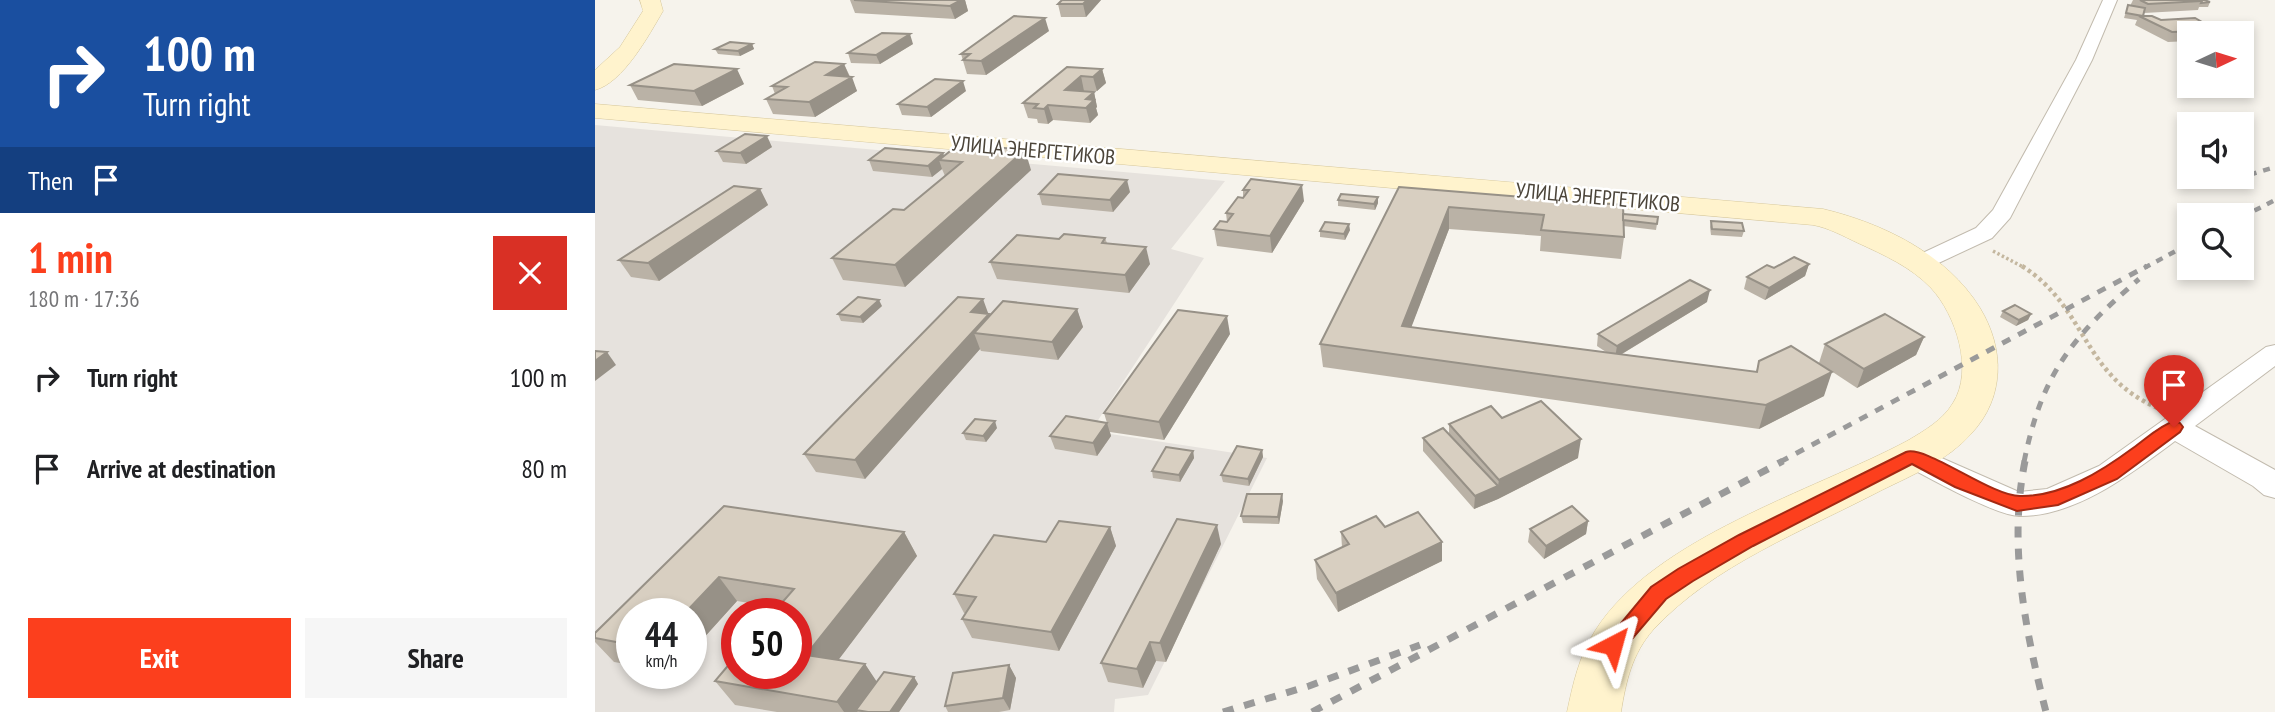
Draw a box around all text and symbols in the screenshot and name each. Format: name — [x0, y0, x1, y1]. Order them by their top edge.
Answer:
text: 100 m — [143, 21, 256, 85]
north arrow — [2177, 21, 2254, 98]
map controls — [2177, 21, 2254, 280]
icon: right — [28, 28, 119, 119]
text: Turn right — [143, 83, 251, 125]
button: sound — [2177, 112, 2254, 189]
street label: УЛИЦА ЭНЕРГЕТИКОВ — [950, 129, 1116, 171]
icon: arrive — [87, 161, 125, 199]
text: Then — [28, 164, 73, 197]
street label: УЛИЦА ЭНЕРГЕТИКОВ — [1515, 176, 1681, 218]
button: search — [2177, 203, 2254, 280]
text: 1 min — [28, 230, 113, 285]
button: close — [493, 236, 567, 310]
text: 180 m · 17:36 — [28, 284, 140, 313]
pin — [2144, 355, 2204, 427]
icon: right — [28, 359, 66, 397]
text: Turn right — [87, 361, 178, 394]
text: 100 m — [509, 361, 567, 394]
icon: arrive — [2155, 366, 2193, 404]
icon: arrive — [28, 450, 66, 488]
text: Arrive at destination — [87, 452, 276, 485]
text: 80 m — [521, 452, 567, 485]
speed limit sign: 50 — [721, 598, 812, 689]
position arrow — [1576, 608, 1650, 682]
text: 44 — [645, 611, 678, 657]
button: Exit — [28, 618, 291, 698]
button: Share — [305, 618, 567, 698]
text: km/h — [646, 649, 677, 672]

